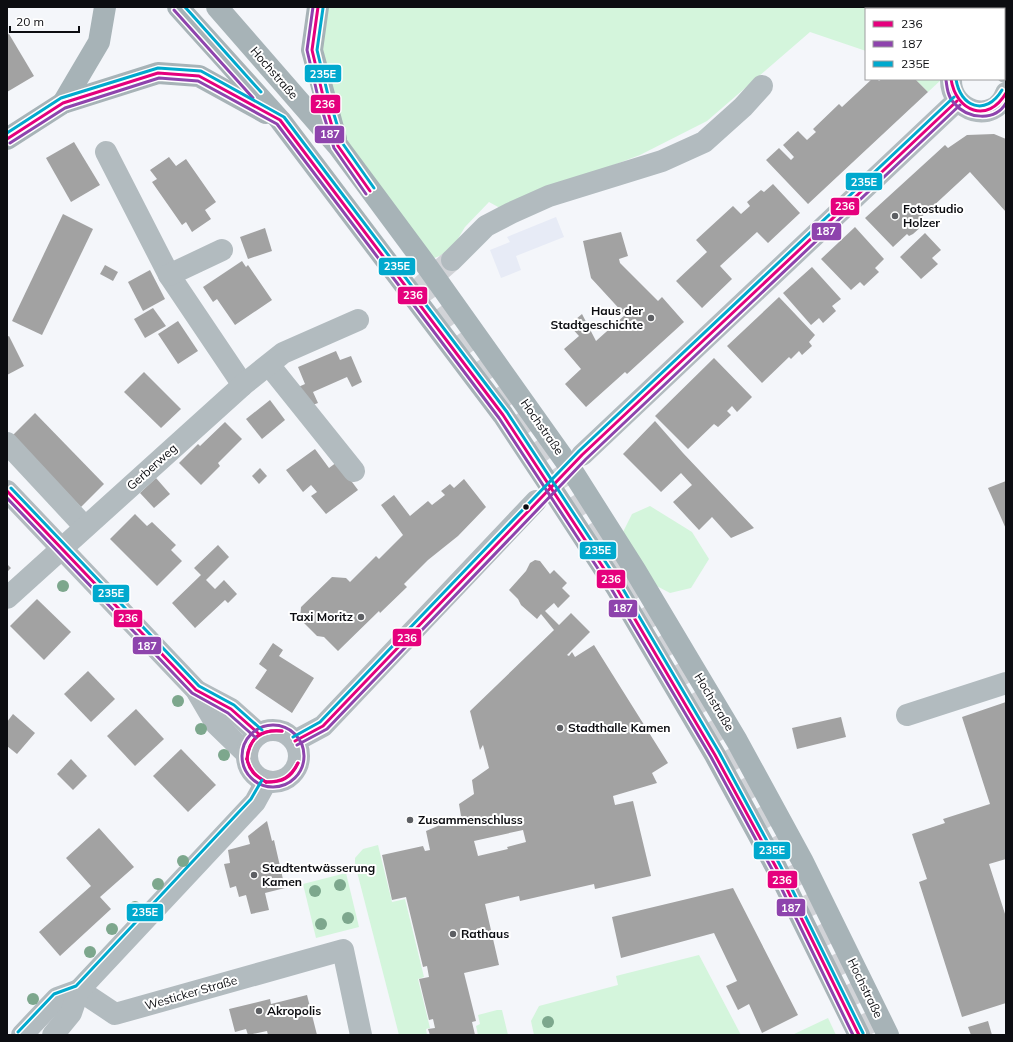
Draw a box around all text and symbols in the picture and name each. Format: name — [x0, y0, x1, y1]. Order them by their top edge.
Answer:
scale bar — [10, 8, 79, 34]
legend — [865, 8, 1005, 80]
text: 20 m — [16, 14, 44, 29]
text: 236 — [901, 16, 923, 31]
text: 187 — [901, 36, 923, 51]
street label: Hochstraße — [247, 43, 301, 102]
text: 235E — [901, 56, 930, 71]
line badge: 235E — [304, 64, 342, 83]
text: 235E — [310, 67, 337, 81]
line badge: 236 — [310, 94, 341, 114]
text: 236 — [315, 97, 335, 111]
line badge: 187 — [314, 125, 345, 144]
text: 187 — [320, 127, 340, 141]
line badge: 235E — [845, 172, 883, 191]
text: 235E — [851, 175, 878, 189]
line badge: 236 — [830, 197, 860, 216]
text: 236 — [835, 199, 855, 213]
place label: Fotostudio Holzer — [903, 201, 964, 230]
marker: Fotostudio Holzer — [890, 211, 900, 221]
line badge: 187 — [811, 222, 842, 241]
text: 187 — [816, 224, 836, 238]
line badge: 235E — [378, 257, 416, 276]
text: 235E — [384, 259, 411, 273]
line badge: 236 — [397, 286, 428, 305]
text: 236 — [403, 288, 423, 302]
place label: Haus der Stadtgeschichte — [551, 303, 643, 332]
marker: Haus der Stadtgeschichte — [646, 313, 656, 323]
street label: Hochstraße — [518, 396, 567, 458]
street label: Gerberweg — [124, 440, 180, 493]
unlabelled marker — [521, 502, 531, 512]
line badge: 235E — [579, 541, 617, 560]
text: 235E — [585, 543, 612, 557]
line badge: 236 — [596, 569, 626, 589]
text: 236 — [601, 572, 621, 586]
line badge: 235E — [92, 584, 130, 603]
text: 235E — [98, 586, 125, 600]
line badge: 187 — [608, 599, 638, 618]
text: 187 — [613, 601, 633, 615]
line badge: 236 — [113, 609, 143, 628]
place label: Taxi Moritz — [290, 609, 353, 624]
text: 236 — [118, 611, 138, 625]
marker: Taxi Moritz — [356, 612, 366, 622]
line badge: 236 — [392, 628, 422, 647]
text: 236 — [397, 631, 417, 645]
line badge: 187 — [132, 636, 162, 655]
text: 187 — [137, 639, 157, 653]
street label: Hochstraße — [691, 670, 738, 733]
place label: Stadthalle Kamen — [568, 720, 671, 735]
marker: Stadthalle Kamen — [555, 723, 565, 733]
place label: Zusammenschluss — [418, 812, 523, 827]
marker: Zusammenschluss — [405, 815, 415, 825]
line badge: 235E — [753, 841, 791, 860]
text: 235E — [759, 843, 786, 857]
place label: Stadtentwässerung Kamen — [262, 860, 375, 889]
marker: Stadtentwässerung Kamen — [249, 870, 259, 880]
line badge: 236 — [767, 870, 798, 889]
text: 236 — [772, 873, 792, 887]
line badge: 187 — [776, 898, 806, 917]
text: 187 — [781, 901, 801, 915]
line badge: 235E — [126, 903, 164, 922]
text: 235E — [132, 905, 159, 919]
place label: Rathaus — [461, 926, 509, 941]
marker: Rathaus — [448, 929, 458, 939]
street label: Hochstraße — [845, 955, 886, 1020]
street label: Westicker Straße — [143, 972, 239, 1013]
place label: Akropolis — [267, 1003, 321, 1018]
marker: Akropolis — [254, 1006, 264, 1016]

